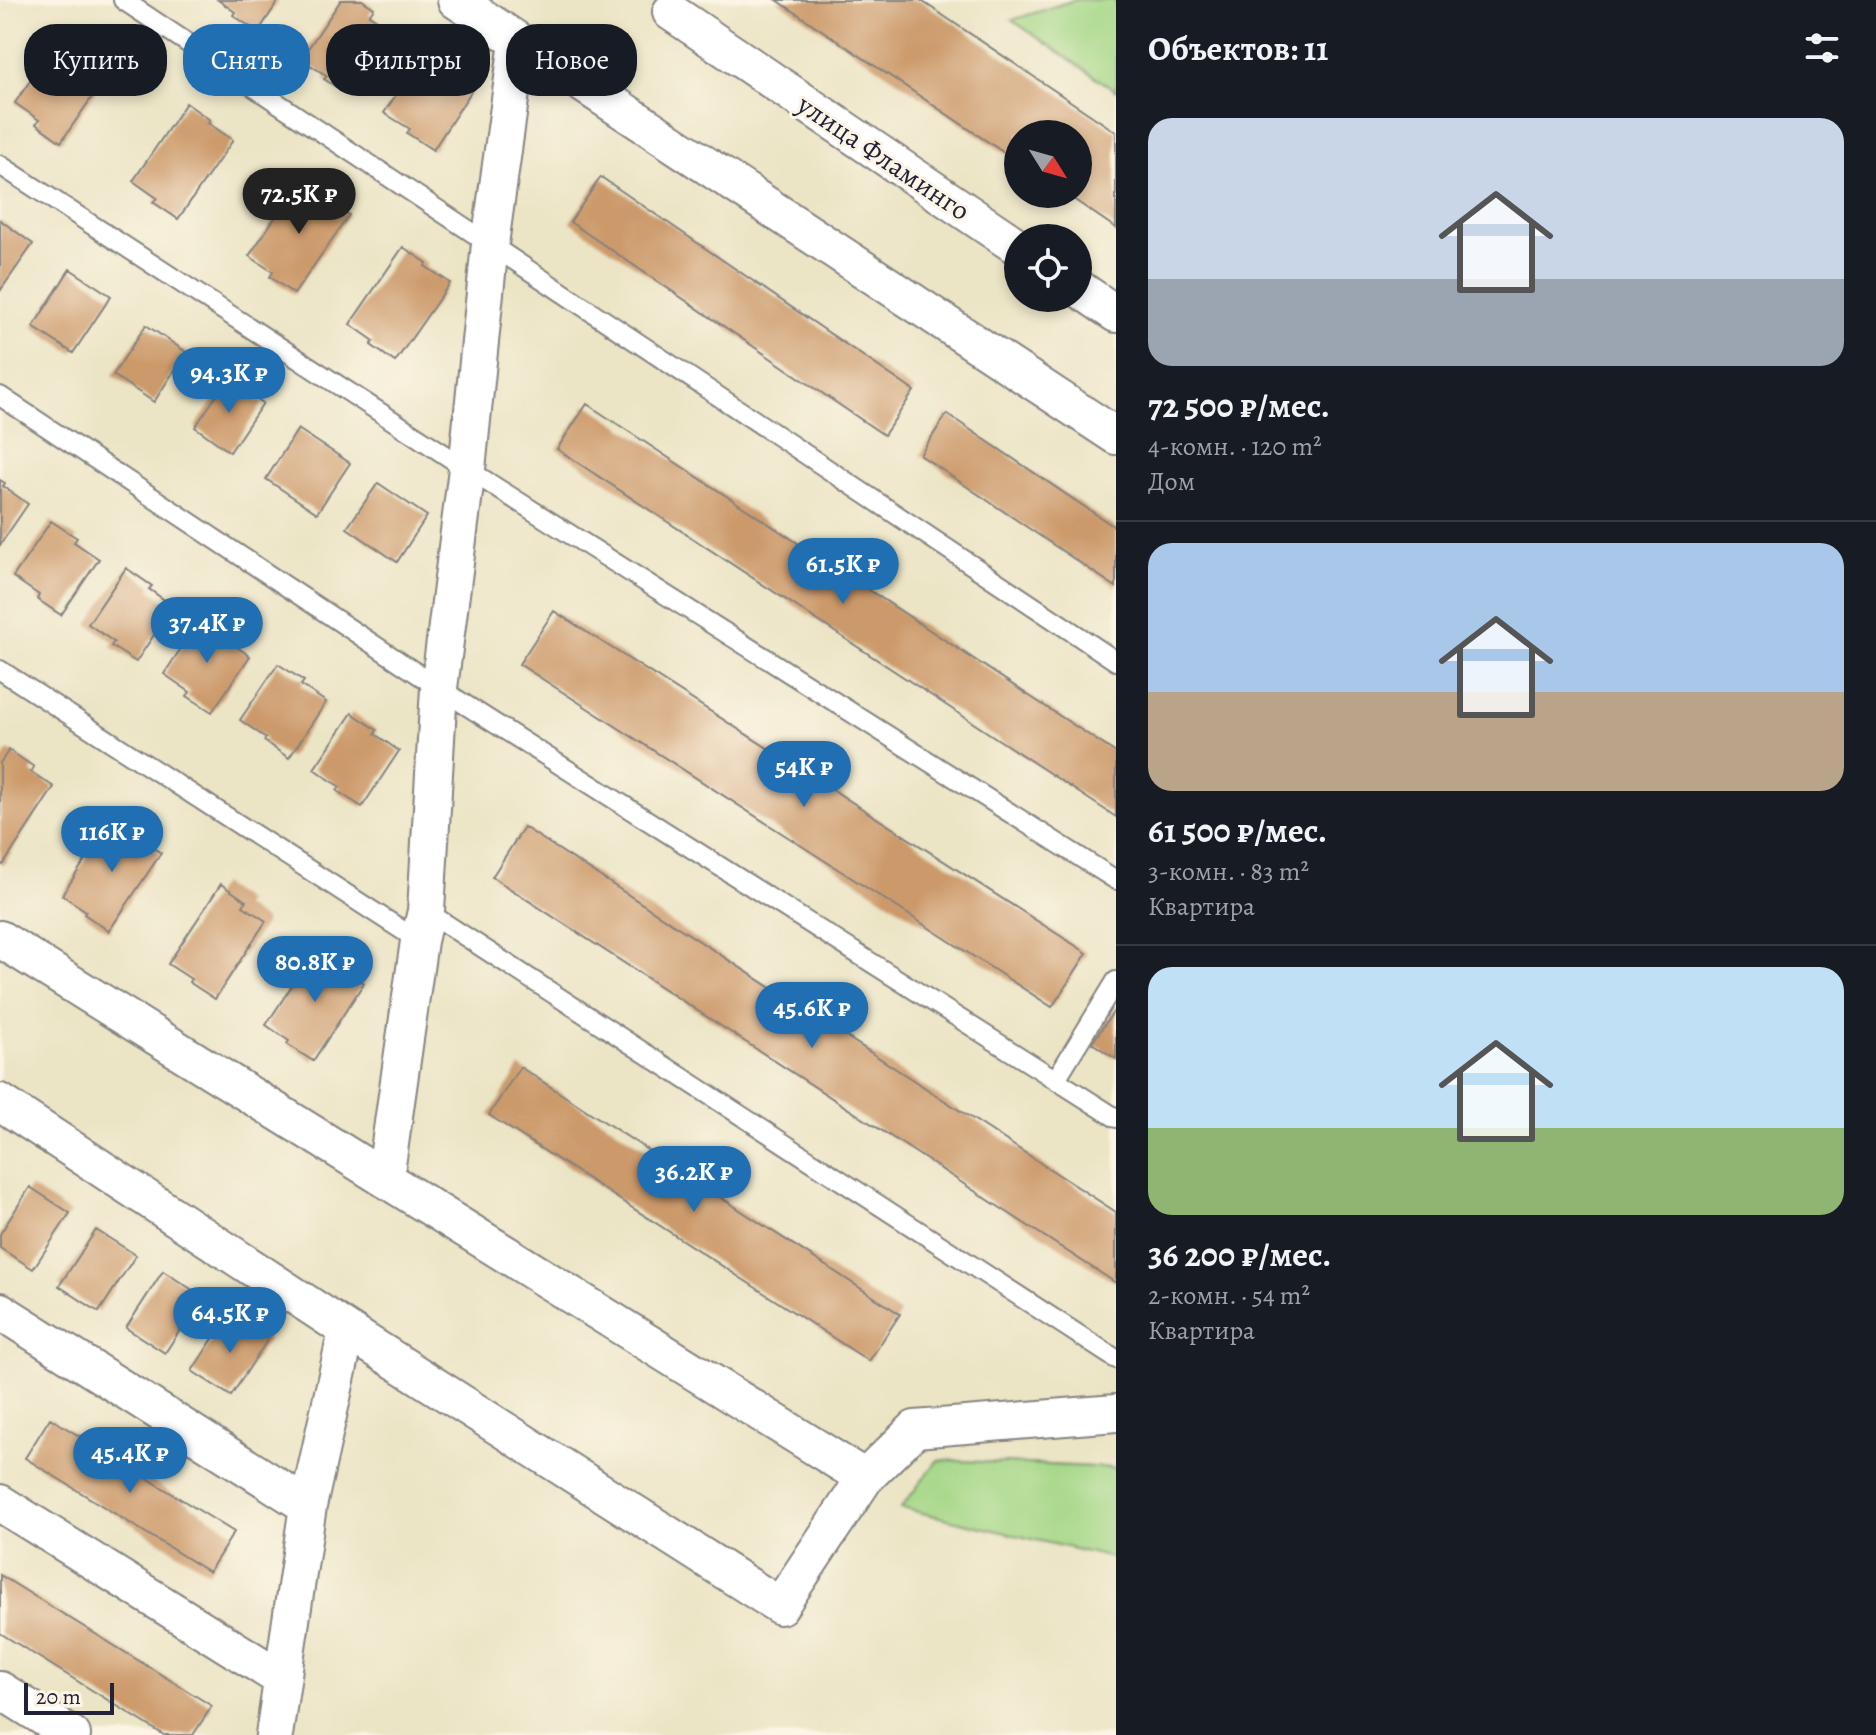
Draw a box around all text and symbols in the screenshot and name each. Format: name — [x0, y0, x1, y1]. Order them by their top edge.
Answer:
chip: Купить — [24, 24, 167, 96]
chip: Снять — [183, 24, 310, 96]
chip: Фильтры — [326, 24, 490, 96]
chip: Новое — [506, 24, 637, 96]
text: Объектов: 11 — [1148, 25, 1328, 72]
icon: filters — [1800, 26, 1844, 70]
street label: улица Фламинго — [789, 85, 977, 230]
north arrow — [1004, 120, 1092, 208]
map controls — [1004, 120, 1092, 312]
pin: 72.5K ₽ — [225, 168, 373, 236]
icon: home — [1424, 170, 1568, 314]
text: 72.5K ₽ — [261, 176, 337, 211]
button: locate — [1004, 224, 1092, 312]
pin: 94.3K ₽ — [155, 347, 303, 415]
text: 94.3K ₽ — [190, 355, 268, 390]
text: 72 500 ₽/мес. — [1148, 382, 1330, 429]
text: 4-комн. · 120 m² — [1148, 429, 1322, 464]
text: Дом — [1148, 464, 1195, 499]
pin: 61.5K ₽ — [769, 538, 917, 606]
text: 61.5K ₽ — [806, 546, 880, 581]
icon: home — [1424, 595, 1568, 739]
pin: 37.4K ₽ — [133, 597, 281, 665]
text: 37.4K ₽ — [169, 605, 245, 640]
pin: 54K ₽ — [748, 741, 860, 809]
text: 54K ₽ — [775, 749, 833, 784]
pin: 116K ₽ — [47, 806, 177, 874]
text: 61 500 ₽/мес. — [1148, 807, 1327, 854]
text: 116K ₽ — [79, 814, 145, 849]
text: 3-комн. · 83 m² — [1148, 854, 1309, 889]
text: Квартира — [1148, 889, 1255, 924]
pin: 80.8K ₽ — [241, 936, 389, 1004]
text: 80.8K ₽ — [275, 944, 355, 979]
pin: 45.6K ₽ — [738, 982, 886, 1050]
text: 45.6K ₽ — [773, 990, 851, 1025]
icon: home — [1424, 1019, 1568, 1163]
pin: 36.2K ₽ — [620, 1146, 768, 1214]
text: 36.2K ₽ — [655, 1154, 733, 1189]
text: 36 200 ₽/мес. — [1148, 1231, 1331, 1278]
text: 2-комн. · 54 m² — [1148, 1278, 1310, 1313]
pin: 64.5K ₽ — [156, 1287, 304, 1355]
text: 64.5K ₽ — [191, 1295, 269, 1330]
text: Квартира — [1148, 1313, 1255, 1348]
pin: 45.4K ₽ — [56, 1427, 204, 1495]
text: 45.4K ₽ — [91, 1435, 169, 1470]
scale bar — [24, 1679, 114, 1715]
text: 20 m — [36, 1682, 81, 1712]

